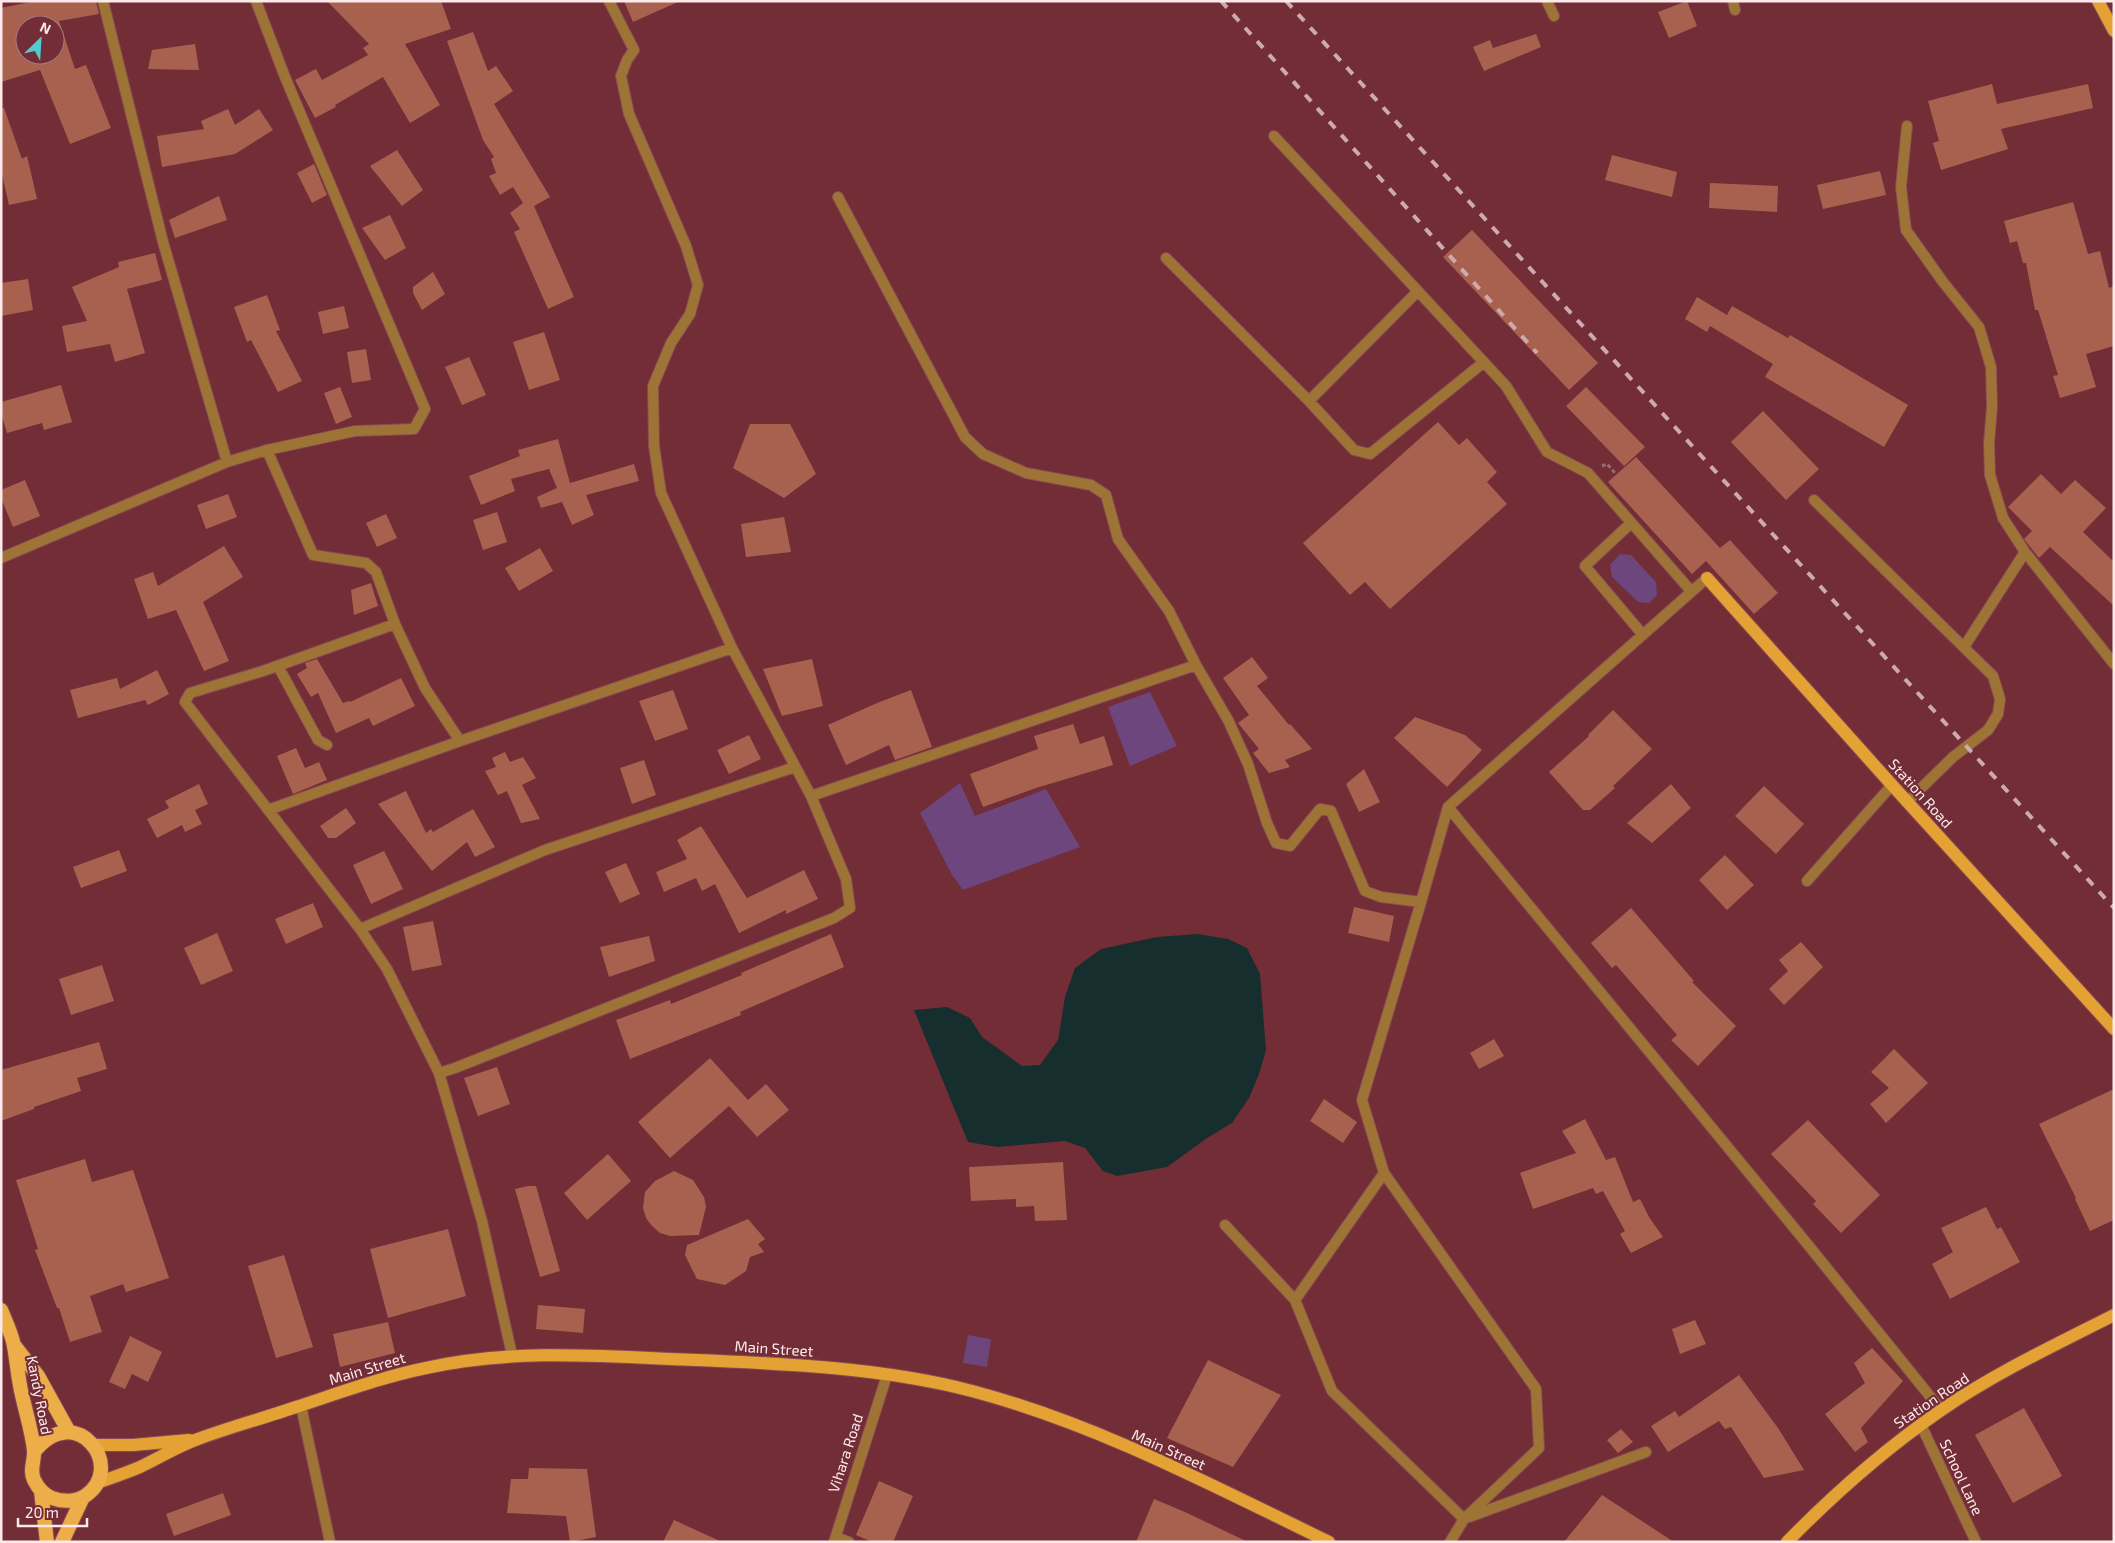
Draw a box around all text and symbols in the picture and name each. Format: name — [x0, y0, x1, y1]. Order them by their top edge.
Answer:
north arrow — [15, 15, 65, 65]
text: N — [38, 18, 54, 38]
street label: Station Road — [1885, 755, 1957, 831]
street label: Main Street — [734, 1336, 814, 1360]
street label: Main Street — [327, 1348, 408, 1388]
street label: Kandy Road — [24, 1354, 56, 1436]
street label: Station Road — [1890, 1368, 1972, 1432]
street label: Vihara Road — [824, 1411, 866, 1495]
street label: Main Street — [1129, 1425, 1209, 1473]
street label: School Lane — [1937, 1436, 1987, 1518]
scale bar — [18, 1496, 86, 1528]
text: 20 m — [25, 1503, 59, 1521]

